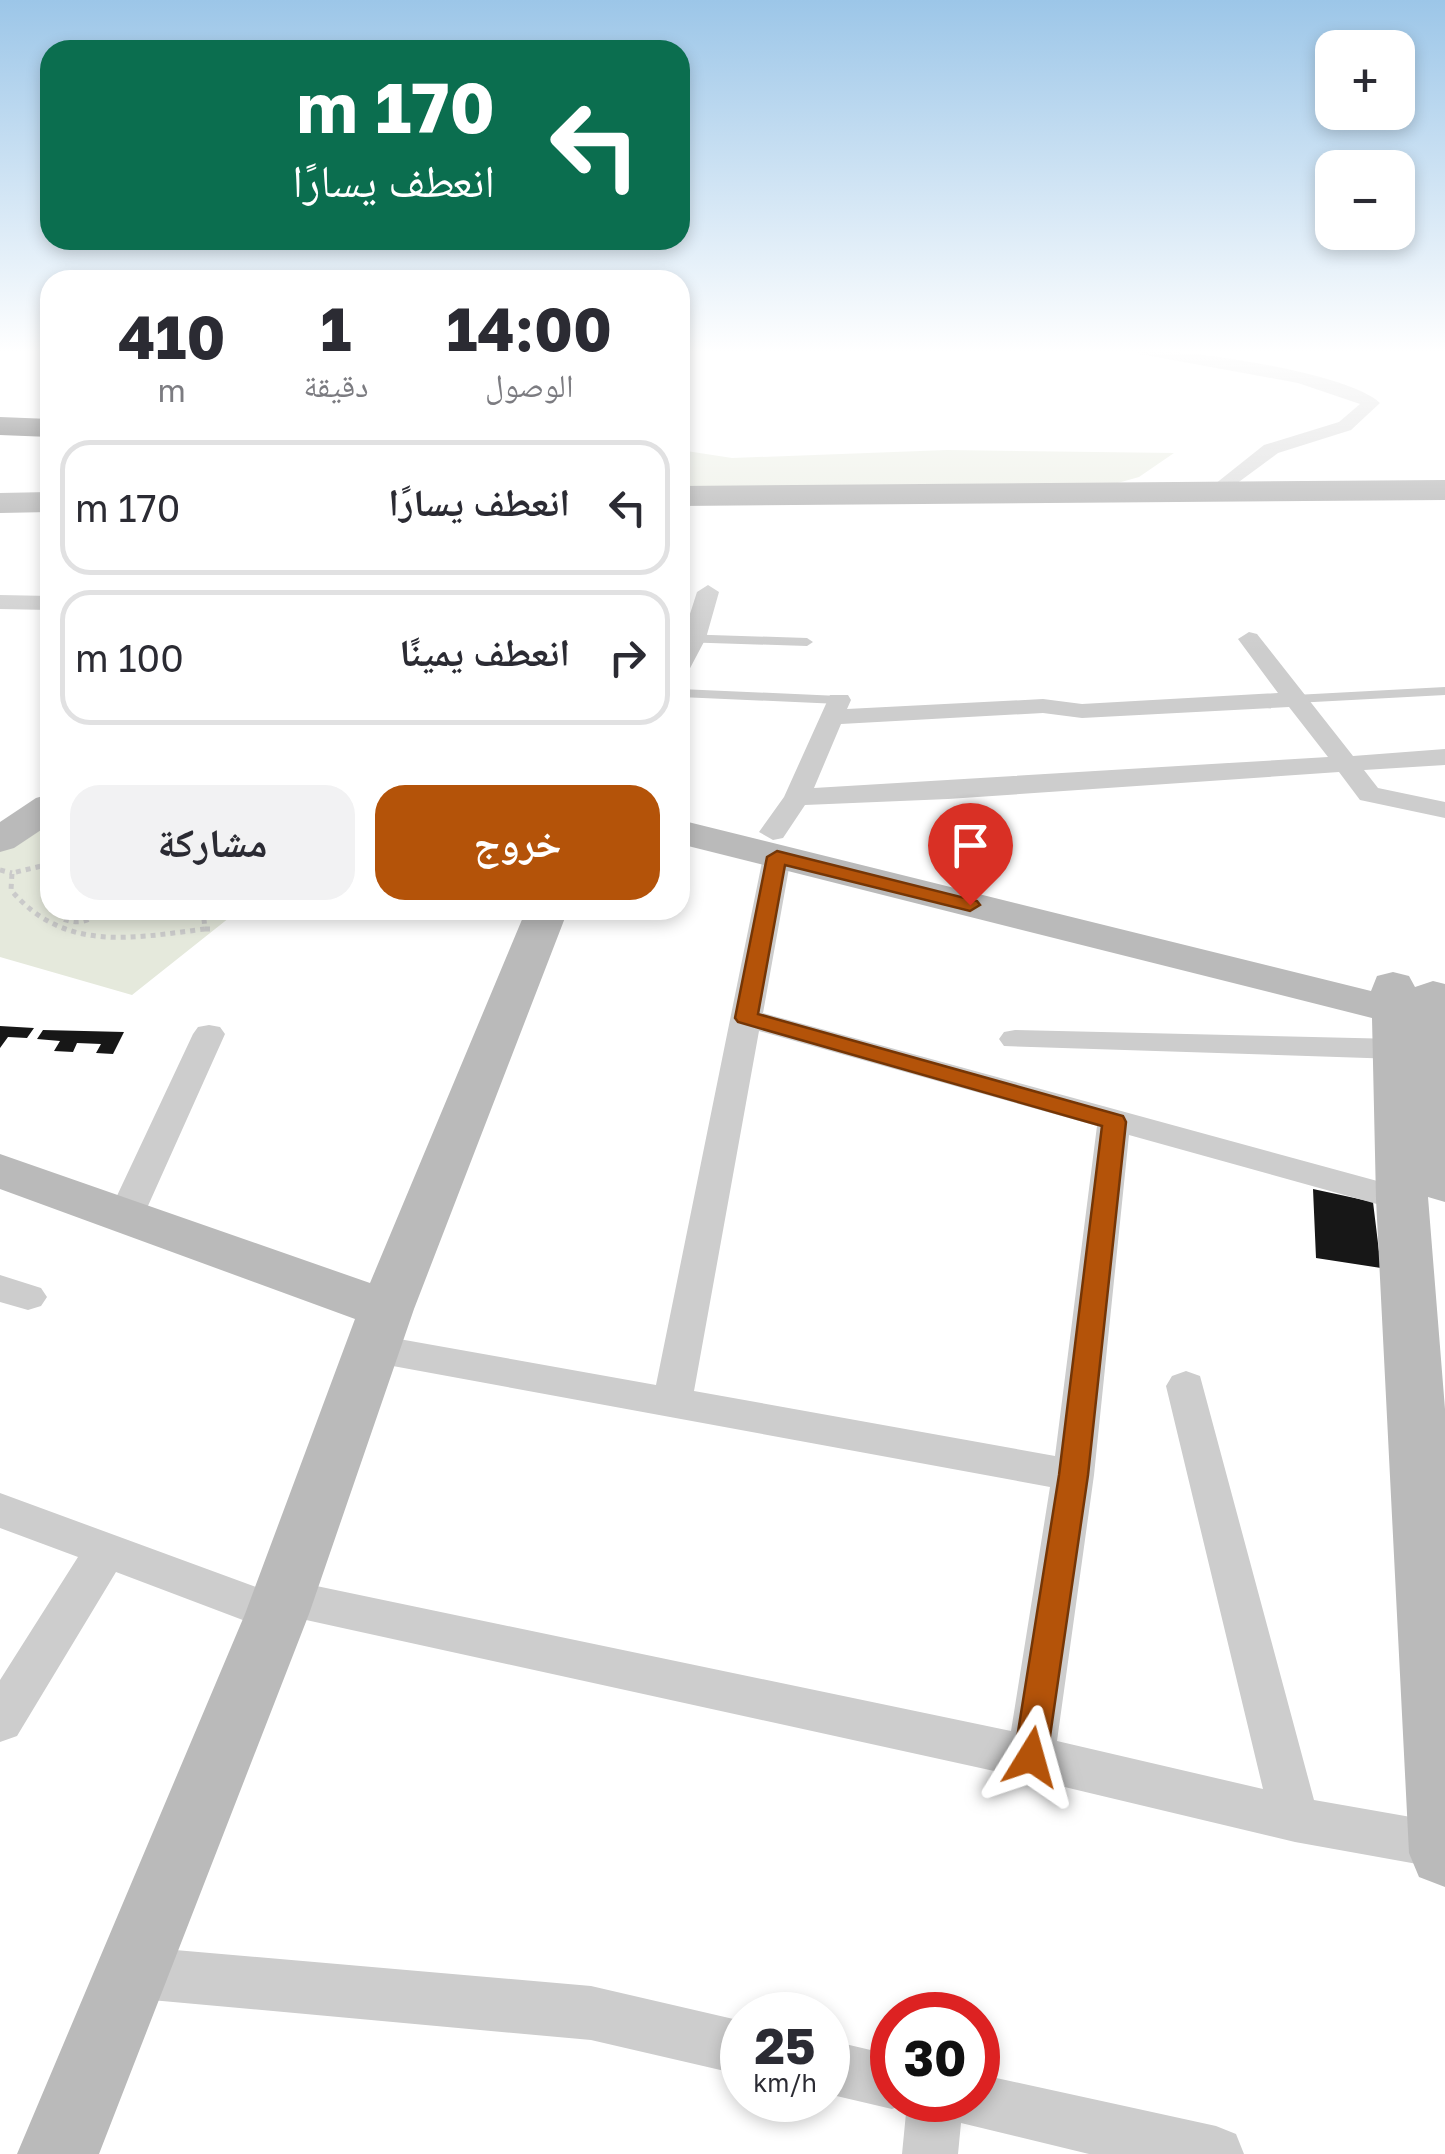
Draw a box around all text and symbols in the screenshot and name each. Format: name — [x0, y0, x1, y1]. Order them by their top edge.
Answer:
map controls — [1315, 30, 1415, 250]
button: + — [1315, 30, 1415, 130]
text: 170 m — [297, 64, 495, 148]
icon: left — [530, 80, 660, 210]
button: − — [1315, 150, 1415, 250]
text: انعطف يسارًا — [292, 153, 495, 207]
text: 1 — [320, 292, 351, 364]
text: 14:00 — [446, 292, 612, 364]
text: 410 — [118, 300, 225, 372]
text: دقيقة — [303, 366, 368, 404]
text: الوصول — [485, 366, 574, 404]
text: m — [158, 371, 186, 409]
text: انعطف يسارًا — [388, 479, 570, 524]
icon: left — [600, 480, 655, 535]
text: 170 m — [75, 485, 180, 530]
text: انعطف يمينًا — [399, 629, 570, 674]
icon: right — [600, 630, 655, 685]
text: 100 m — [75, 635, 184, 680]
button: مشاركة — [70, 785, 355, 900]
button: خروج — [375, 785, 660, 900]
pin — [928, 803, 1013, 906]
icon: arrive — [943, 818, 998, 873]
position arrow — [979, 1705, 1083, 1809]
speed limit sign: 30 — [870, 1992, 1000, 2122]
text: 25 — [754, 2015, 815, 2075]
text: km/h — [753, 2067, 817, 2098]

